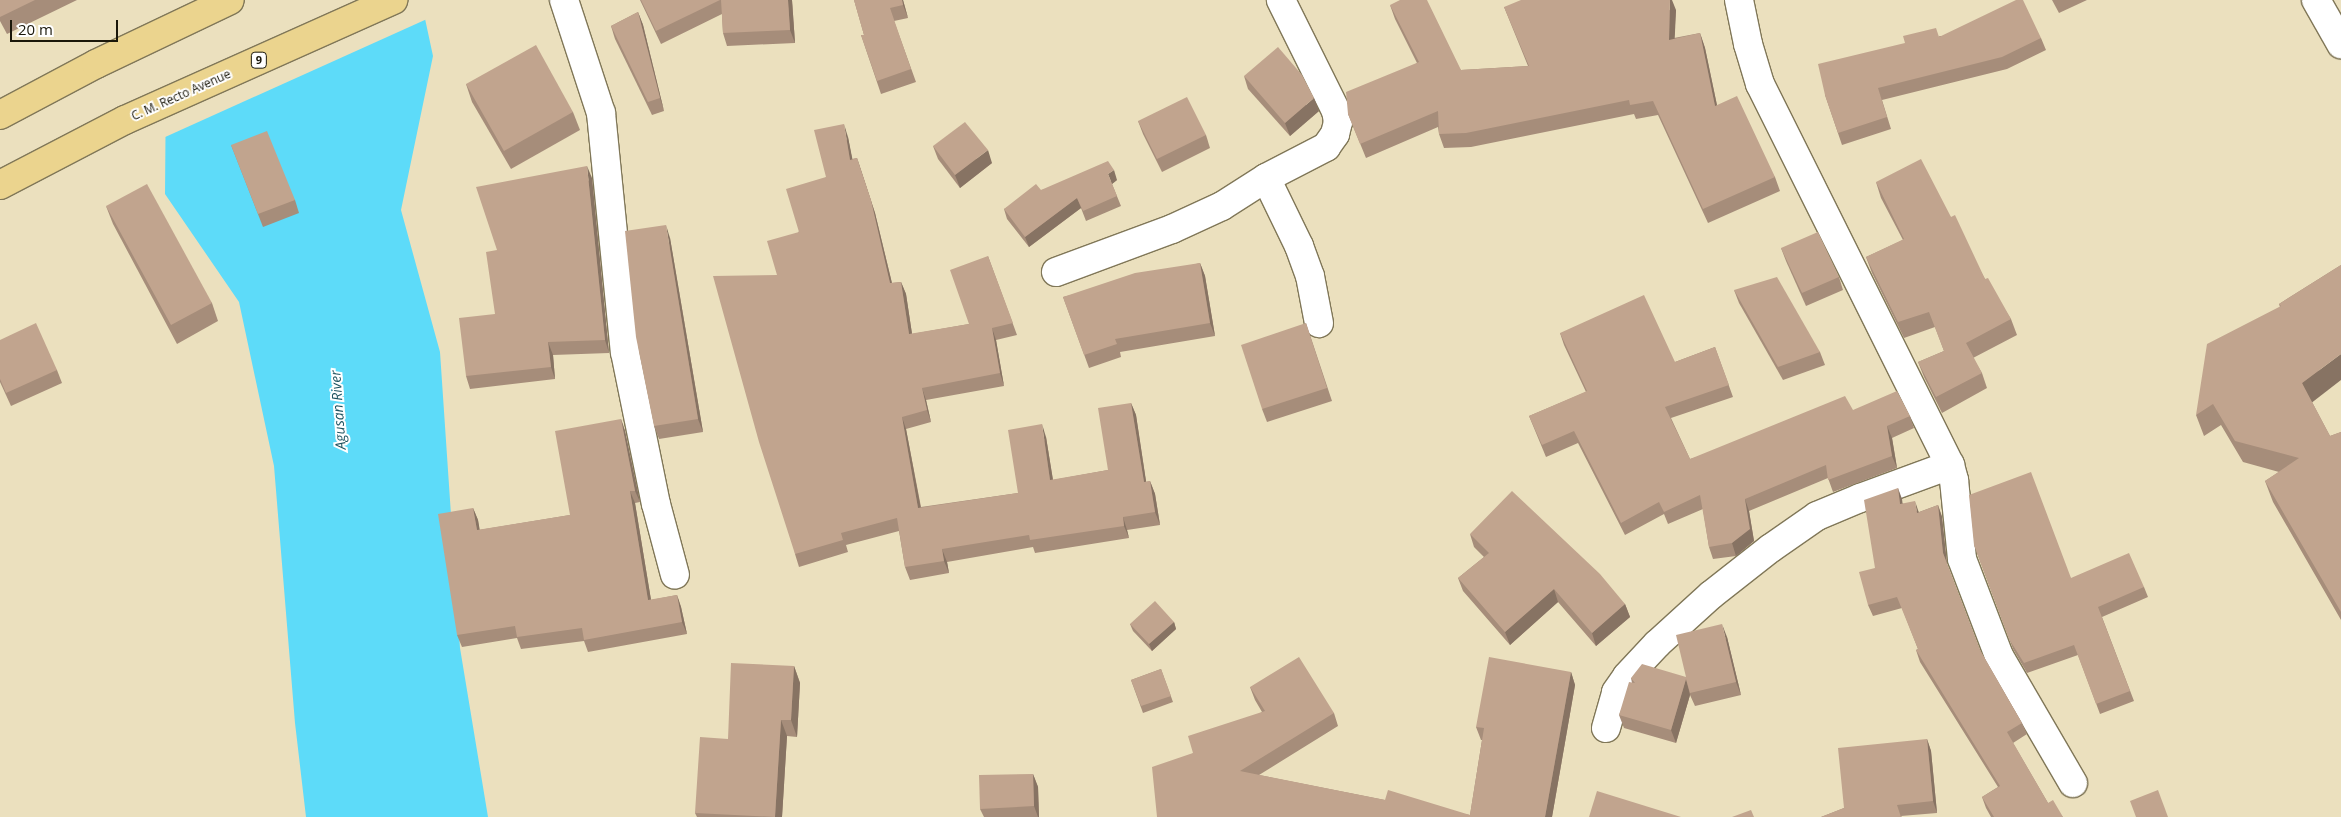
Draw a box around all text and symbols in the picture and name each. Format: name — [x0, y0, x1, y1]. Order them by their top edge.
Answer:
scale bar — [12, 10, 120, 42]
text: 20 m — [18, 19, 53, 39]
road number: 9 — [250, 52, 268, 68]
street label: C. M. Recto Avenue — [129, 67, 233, 123]
water label: Agusan River — [327, 370, 349, 450]

